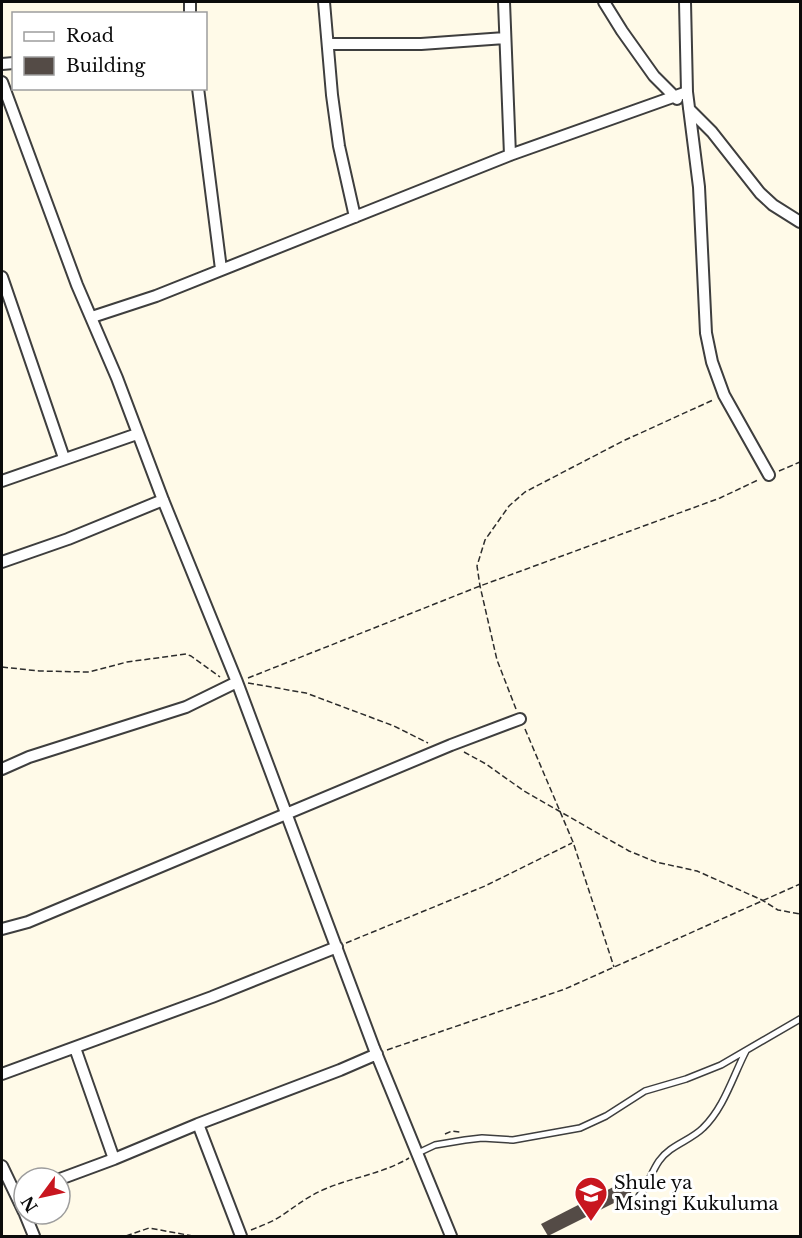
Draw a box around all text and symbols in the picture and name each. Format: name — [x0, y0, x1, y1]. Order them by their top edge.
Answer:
legend — [12, 12, 207, 90]
text: Road — [66, 25, 114, 47]
text: Building — [66, 55, 145, 77]
north arrow — [12, 1166, 72, 1226]
place label: Shule ya Msingi Kukuluma — [614, 1172, 779, 1215]
school or university icon: Shule ya Msingi Kukuluma — [573, 1175, 609, 1222]
text: N — [17, 1192, 42, 1216]

